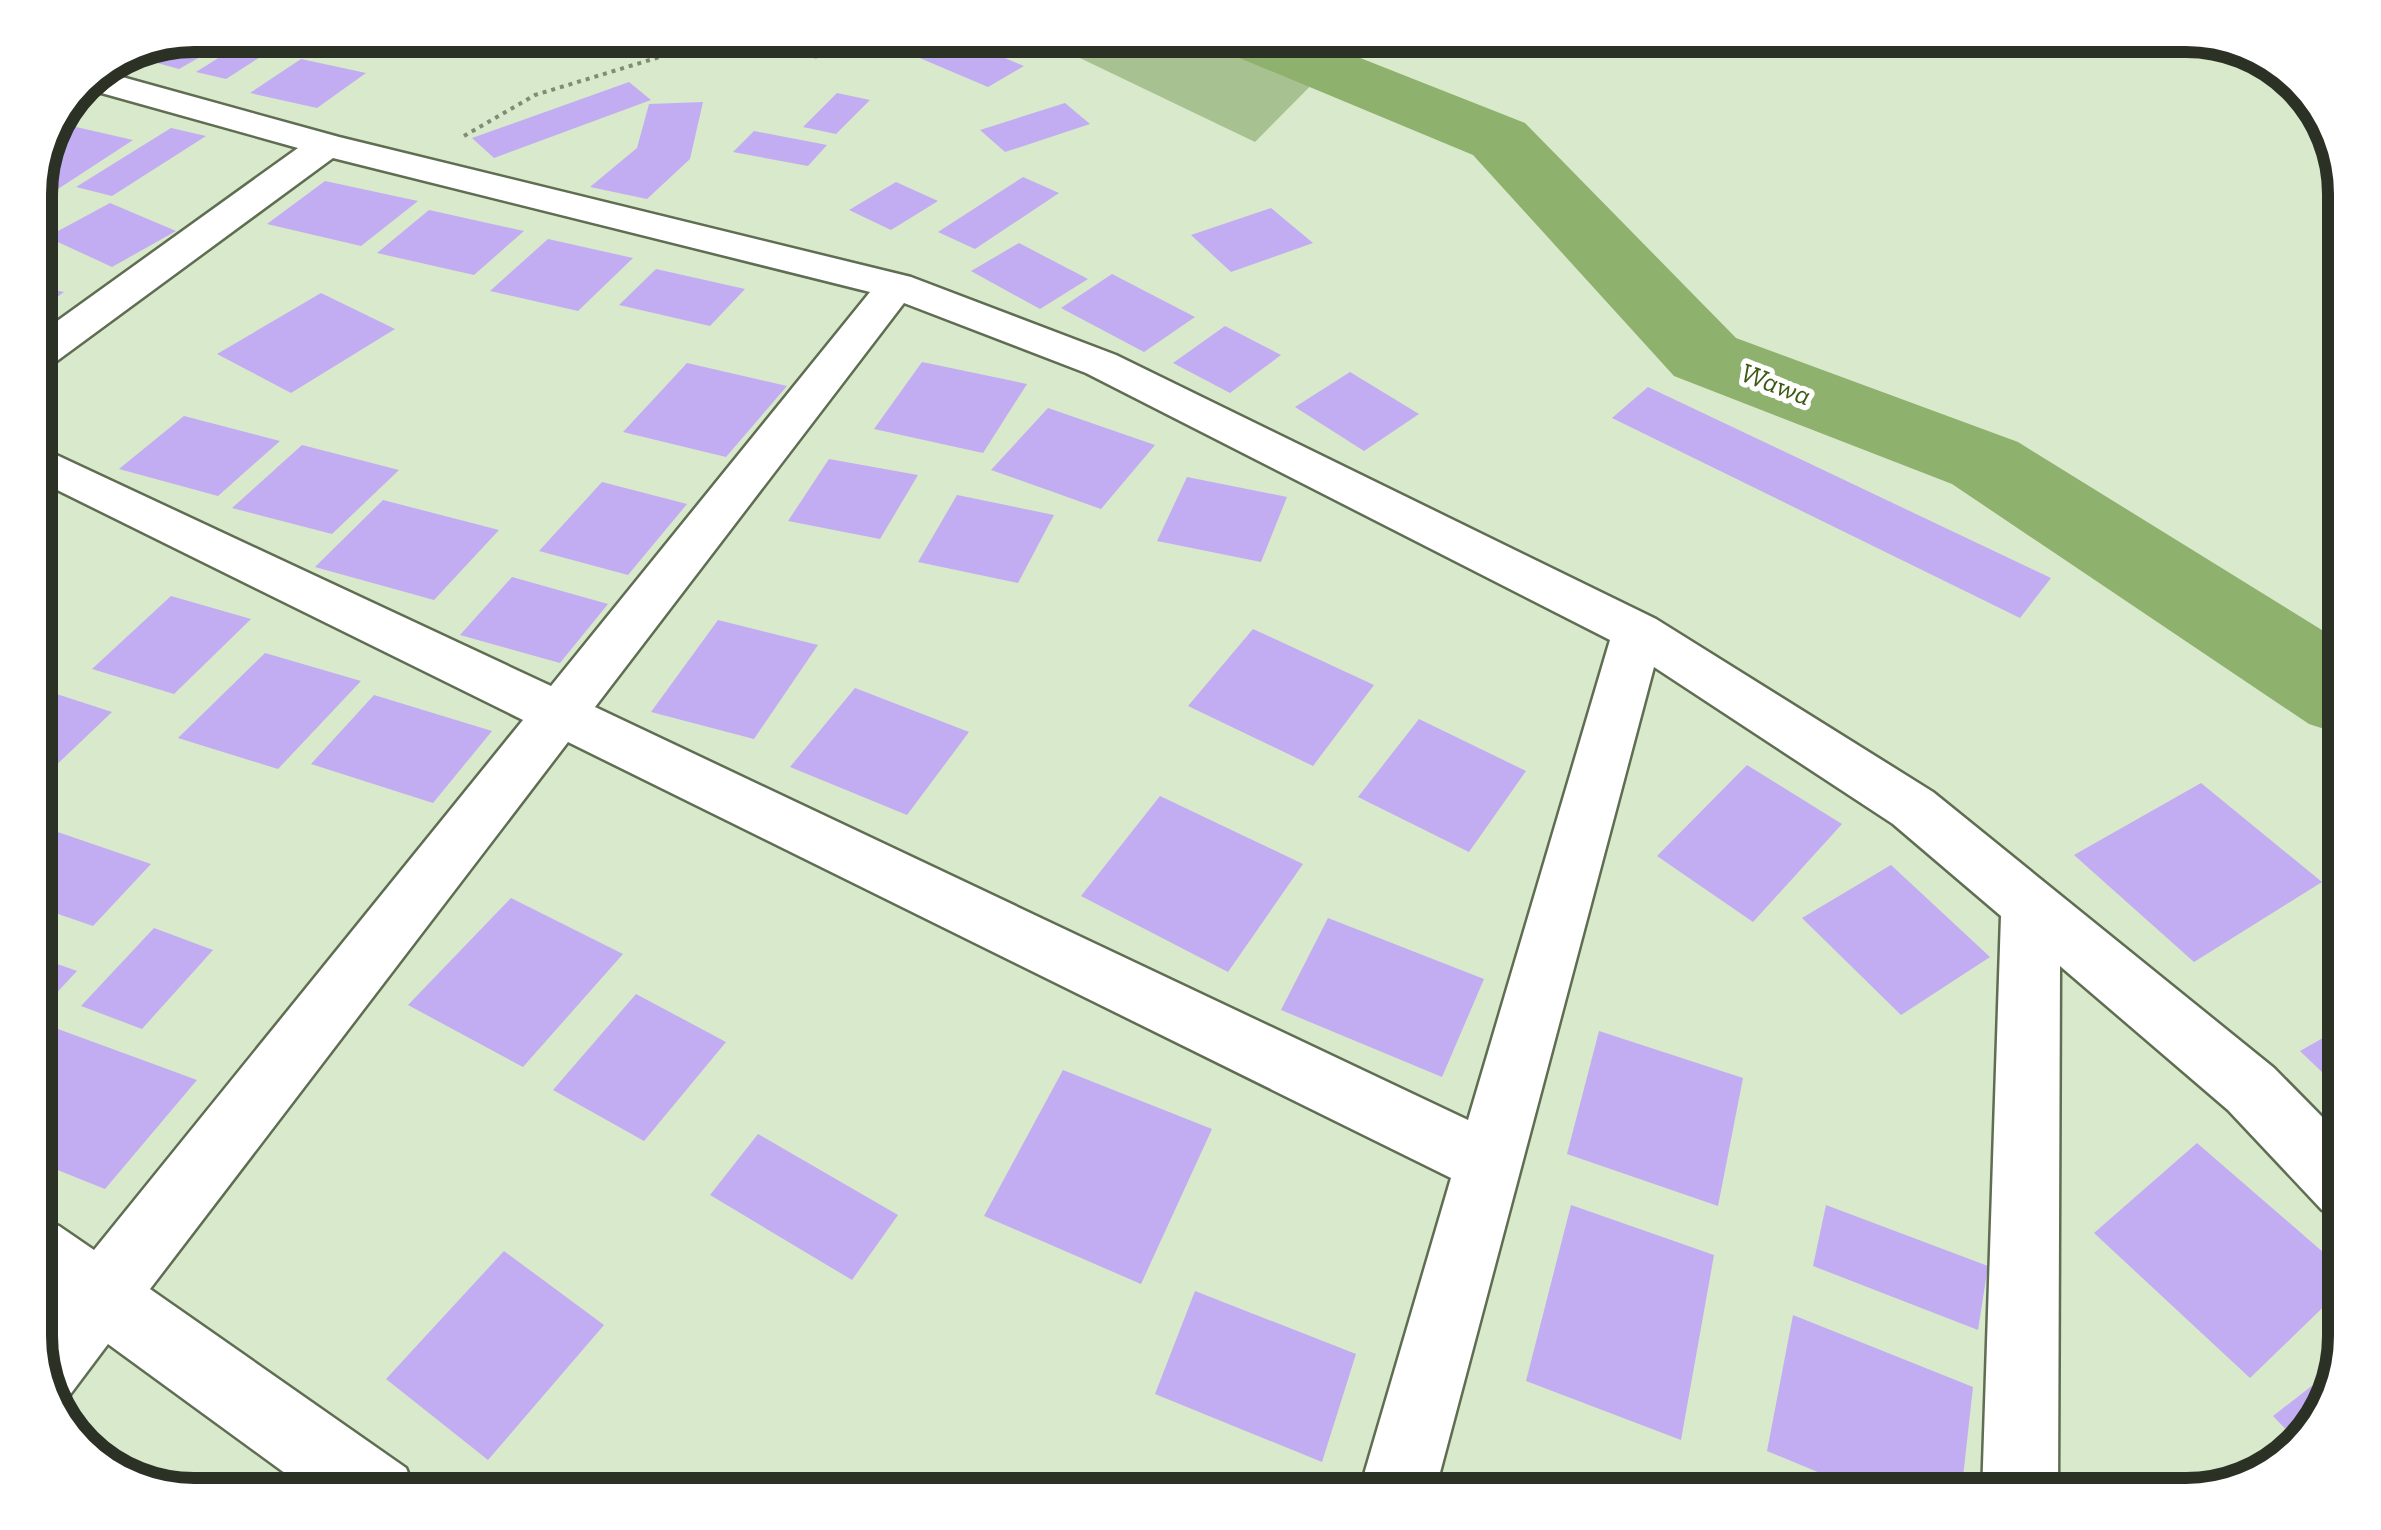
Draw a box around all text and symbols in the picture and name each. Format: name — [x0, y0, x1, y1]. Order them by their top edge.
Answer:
water label: Wawa — [1736, 356, 1816, 412]

